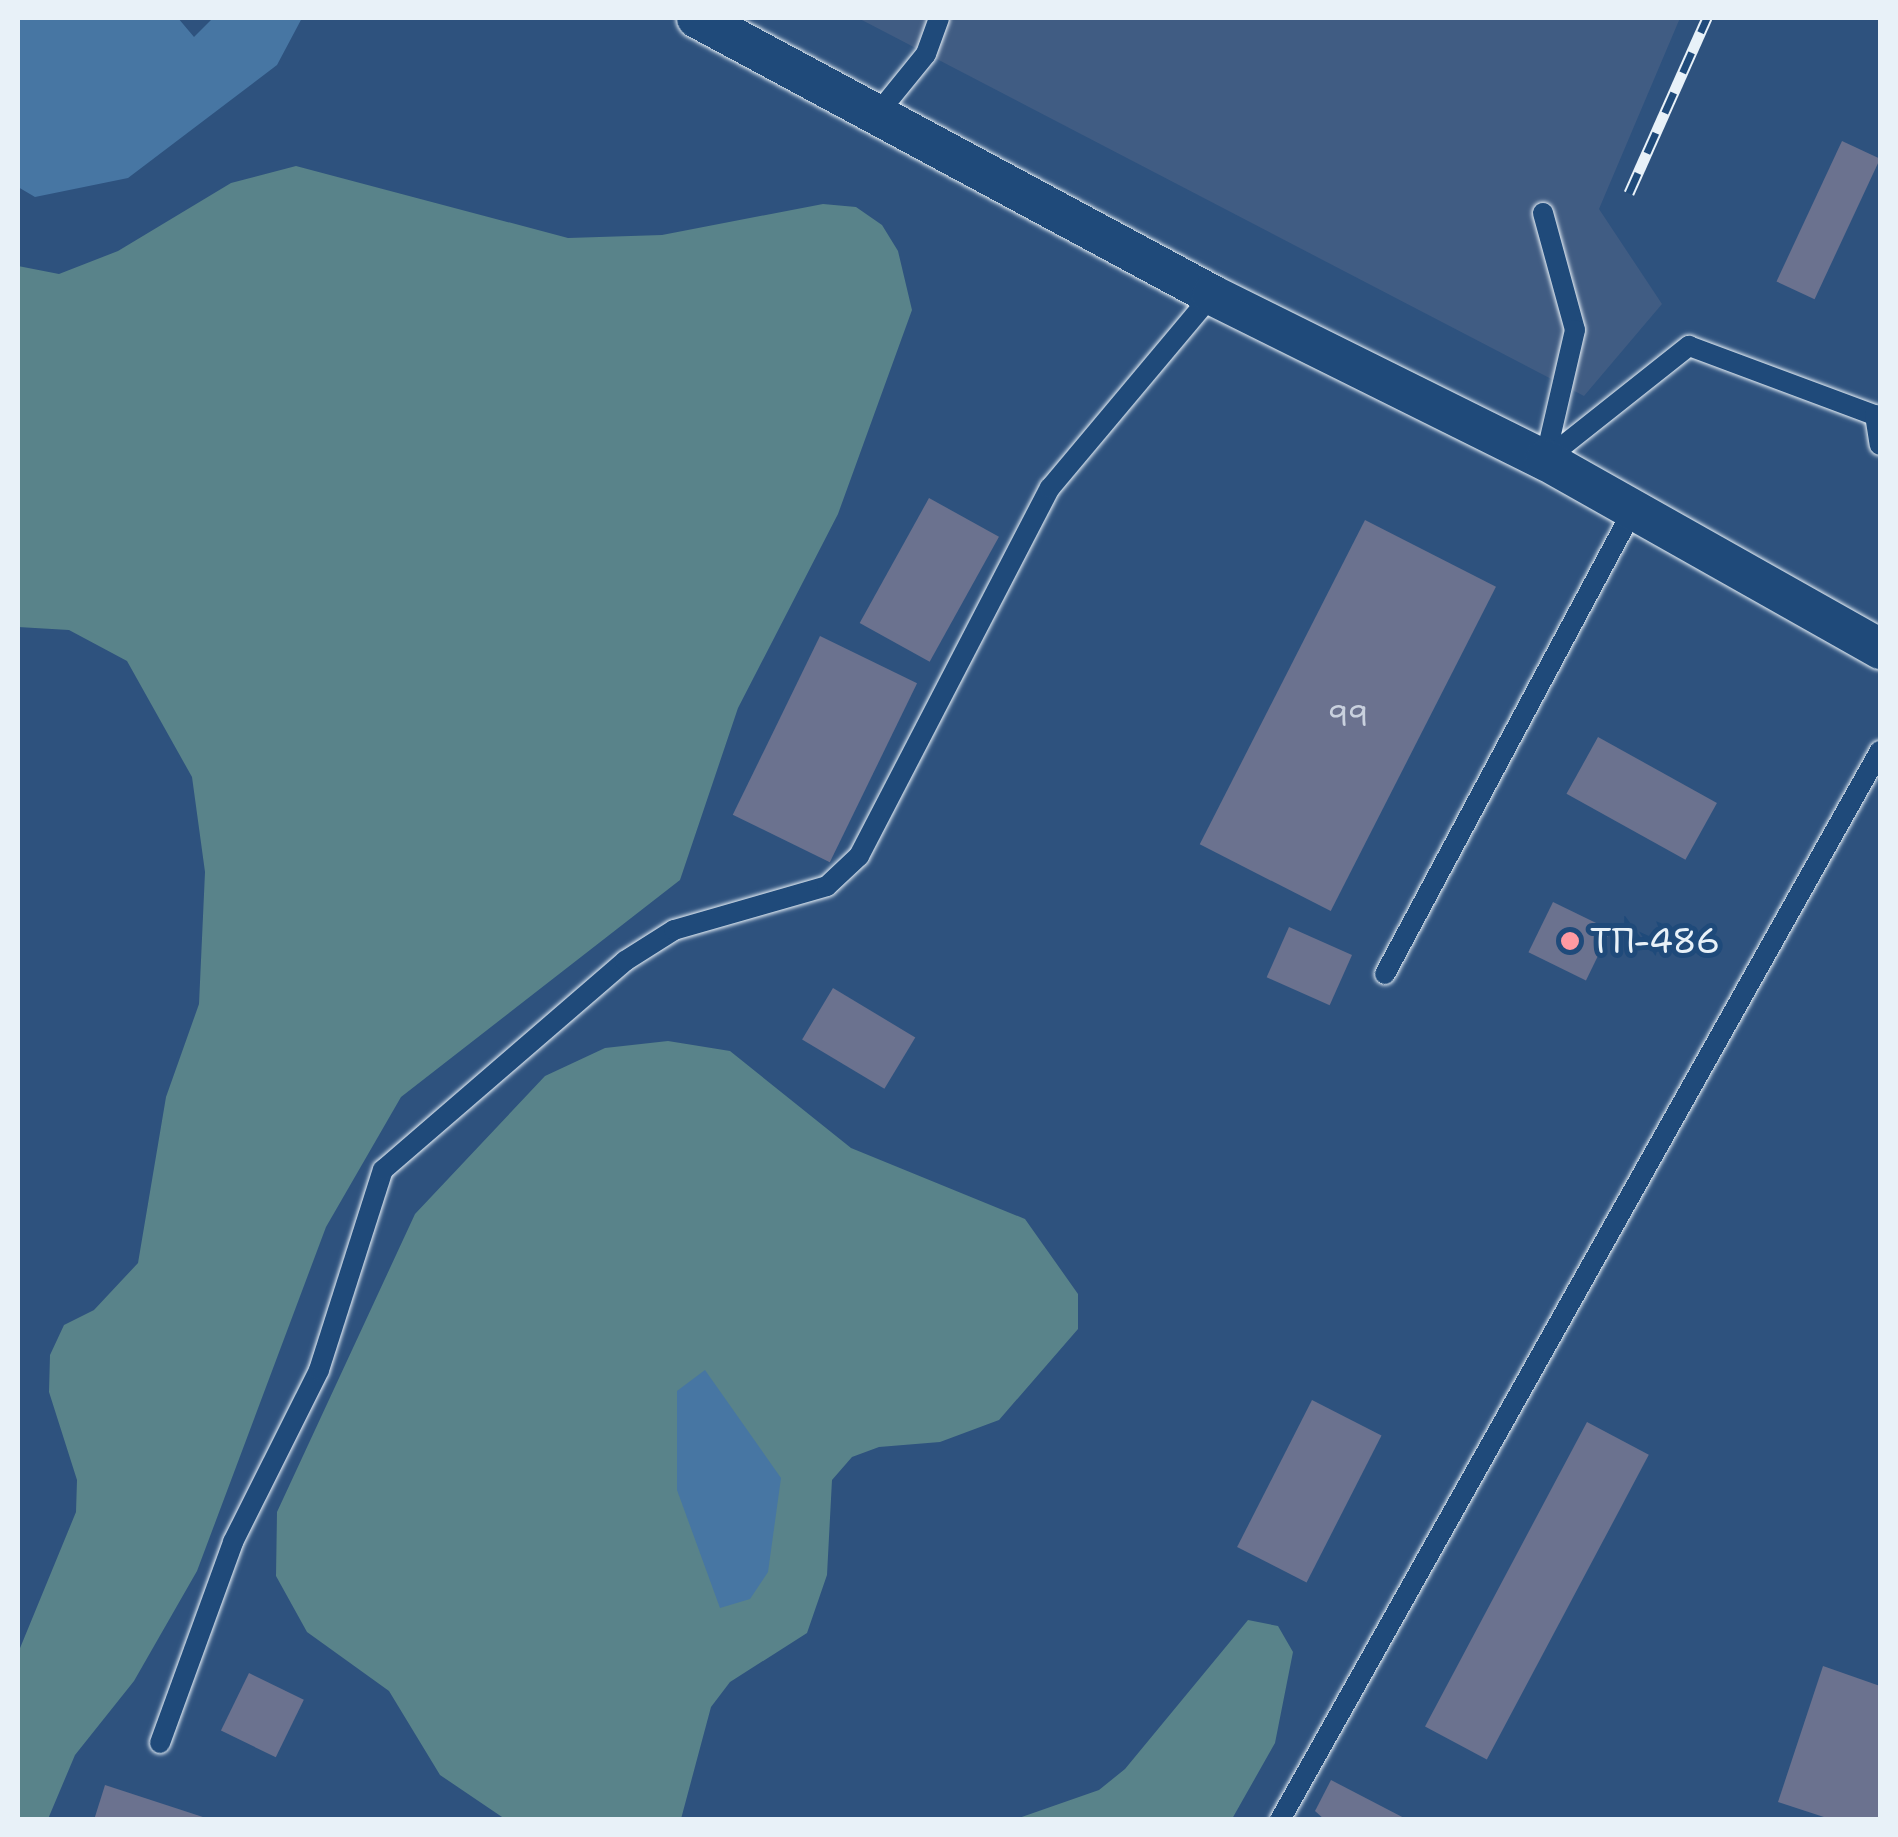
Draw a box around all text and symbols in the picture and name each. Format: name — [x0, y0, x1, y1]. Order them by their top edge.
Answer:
house number: 99 — [1328, 698, 1368, 734]
place label: ТП-486 — [1590, 920, 1720, 962]
marker: ТП-486 — [1559, 930, 1581, 952]

